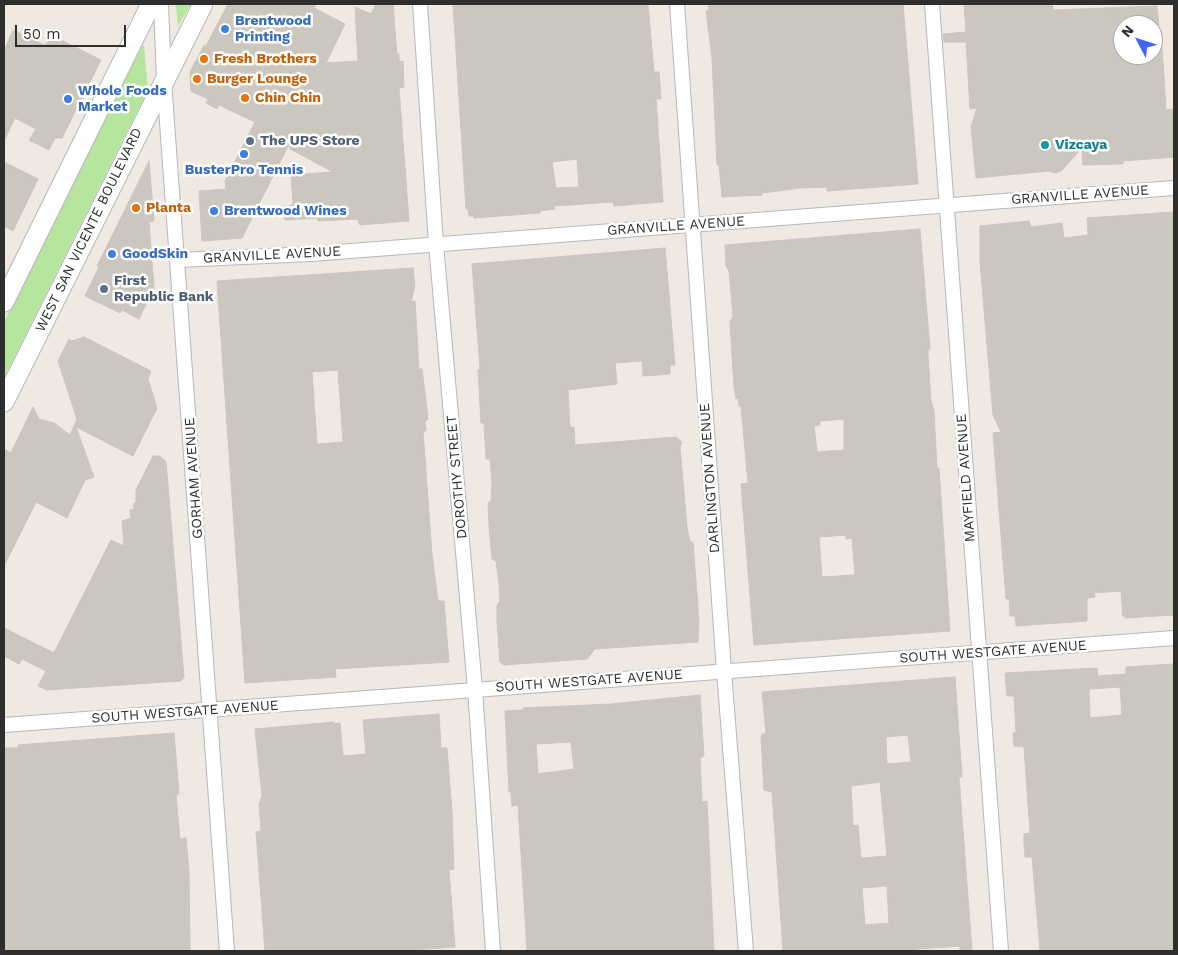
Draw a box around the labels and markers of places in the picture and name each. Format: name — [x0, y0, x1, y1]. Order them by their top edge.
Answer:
place label: Brentwood Printing — [235, 13, 311, 46]
marker: Brentwood Printing — [219, 23, 231, 35]
place label: Fresh Brothers — [214, 51, 317, 67]
marker: Fresh Brothers — [198, 53, 210, 65]
place label: Burger Lounge — [207, 71, 307, 87]
marker: Burger Lounge — [191, 73, 203, 85]
place label: Whole Foods Market — [78, 83, 167, 115]
place label: Chin Chin — [255, 90, 321, 106]
marker: Chin Chin — [239, 92, 251, 104]
marker: Whole Foods Market — [62, 93, 74, 105]
place label: The UPS Store — [260, 133, 360, 149]
marker: The UPS Store — [244, 135, 256, 147]
place label: Vizcaya — [1055, 137, 1107, 153]
marker: Vizcaya — [1039, 139, 1051, 151]
marker: BusterPro Tennis — [238, 148, 250, 160]
place label: BusterPro Tennis — [185, 162, 303, 178]
place label: Planta — [146, 200, 191, 216]
marker: Planta — [130, 202, 142, 214]
place label: Brentwood Wines — [224, 203, 347, 219]
marker: Brentwood Wines — [208, 205, 220, 217]
place label: GoodSkin — [122, 246, 188, 262]
marker: GoodSkin — [106, 248, 118, 260]
place label: First Republic Bank — [114, 273, 214, 306]
marker: First Republic Bank — [98, 283, 110, 295]

